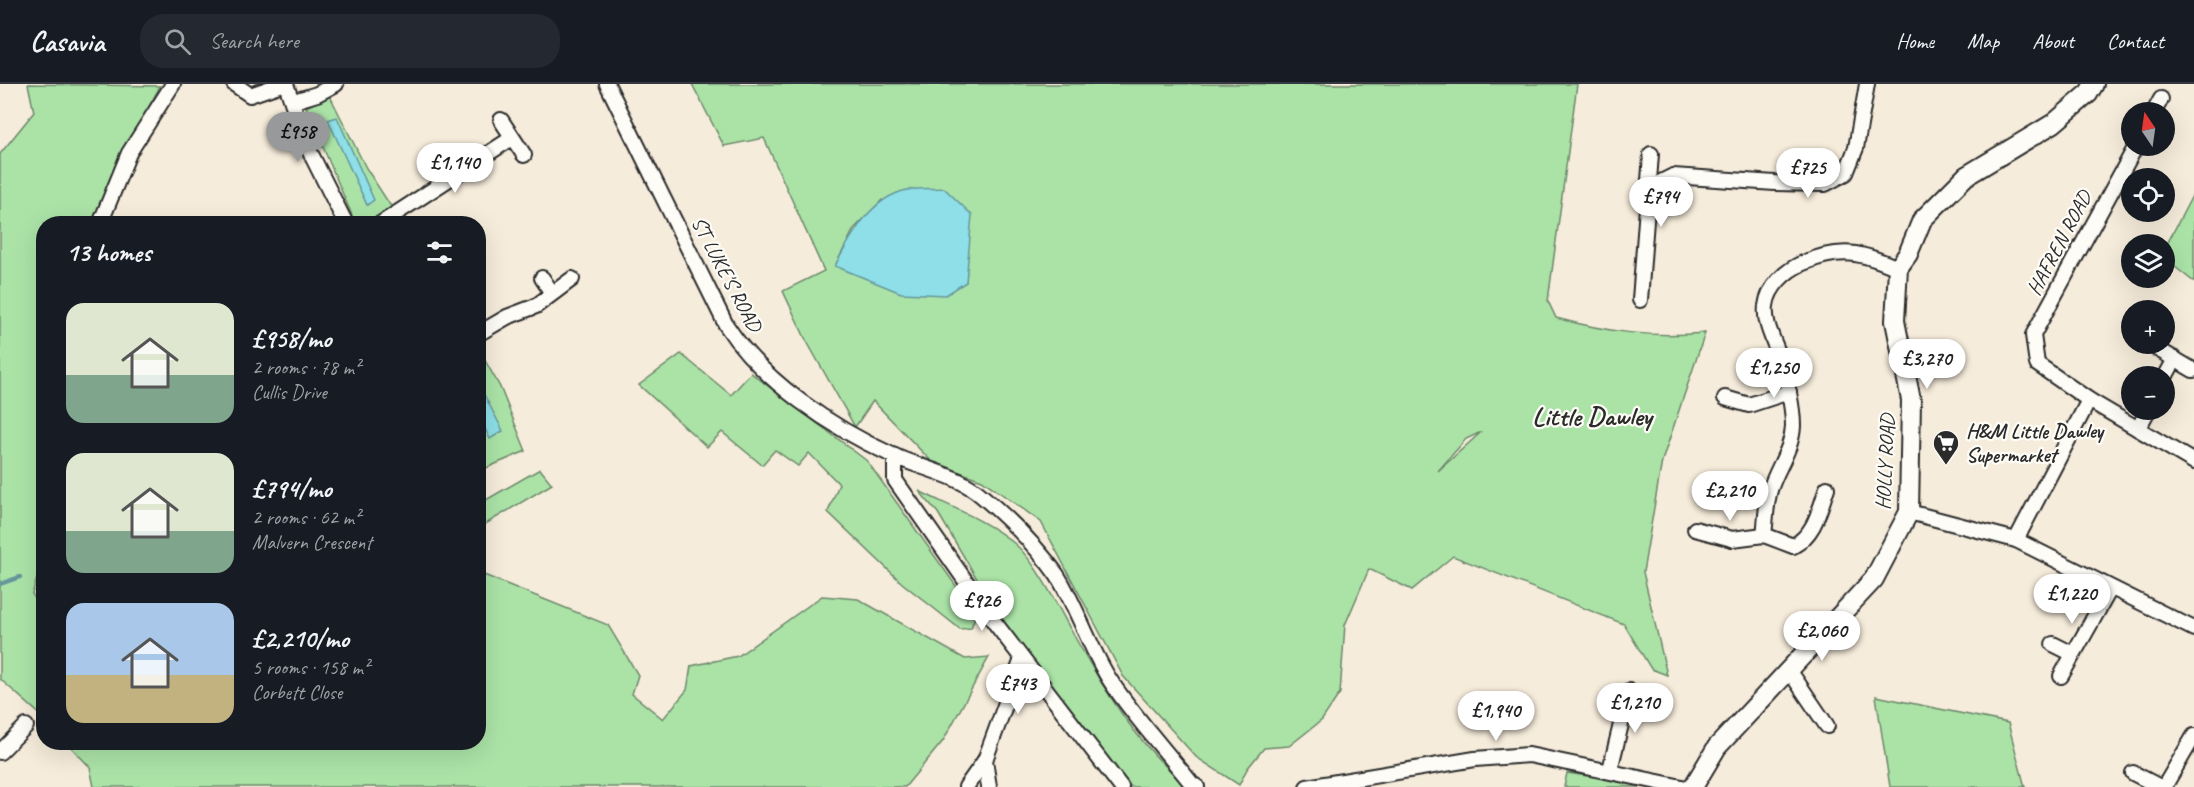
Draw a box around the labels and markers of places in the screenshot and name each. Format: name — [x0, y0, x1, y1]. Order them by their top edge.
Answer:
pin: £958 — [262, 112, 334, 163]
pin: £1,140 — [406, 143, 504, 194]
pin: £725 — [1772, 148, 1844, 199]
pin: £794 — [1625, 177, 1697, 228]
pin: £3,270 — [1878, 339, 1976, 390]
pin: £1,250 — [1725, 348, 1823, 399]
place label: H&M Little Dawley Supermarket — [1966, 418, 2106, 468]
supermarket icon: H&M Little Dawley Supermarket — [1931, 428, 1961, 466]
pin: £2,210 — [1681, 471, 1779, 522]
pin: £1,220 — [2023, 574, 2121, 625]
pin: £926 — [946, 581, 1018, 632]
pin: £2,060 — [1773, 611, 1871, 662]
pin: £743 — [982, 664, 1054, 715]
pin: £1,210 — [1586, 683, 1684, 734]
pin: £1,940 — [1447, 691, 1545, 742]

